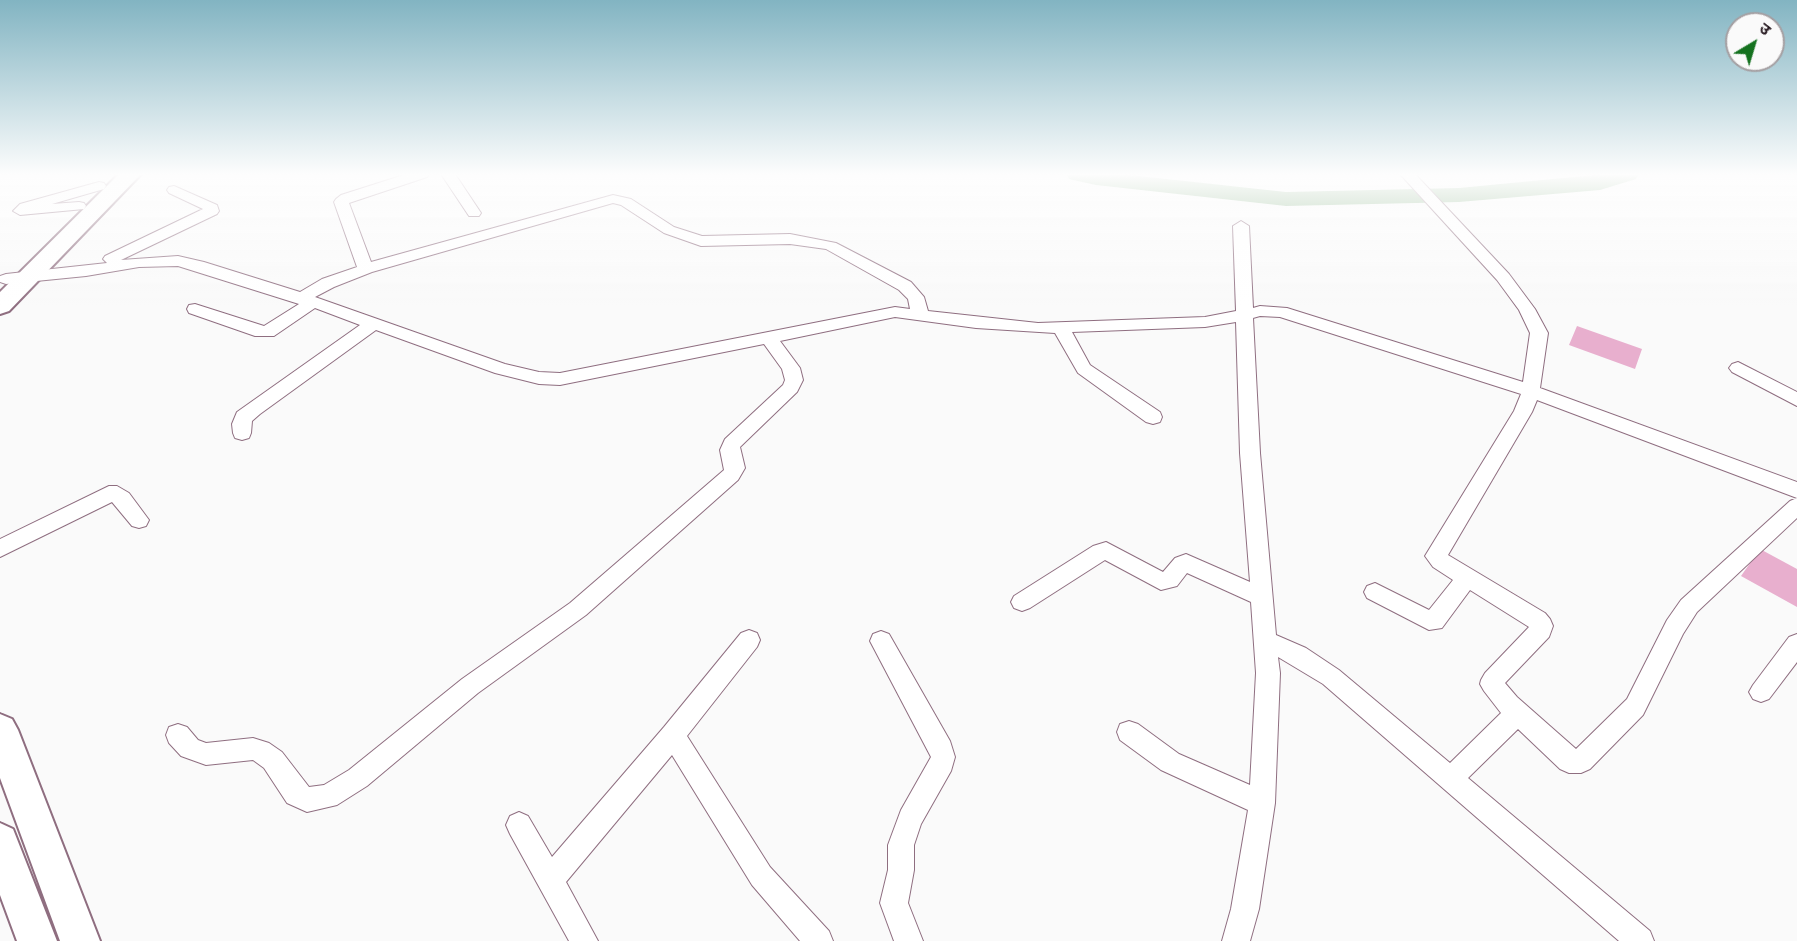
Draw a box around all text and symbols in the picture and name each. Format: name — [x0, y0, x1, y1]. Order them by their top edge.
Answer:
north arrow — [1725, 12, 1785, 72]
text: उ — [1754, 17, 1776, 41]

